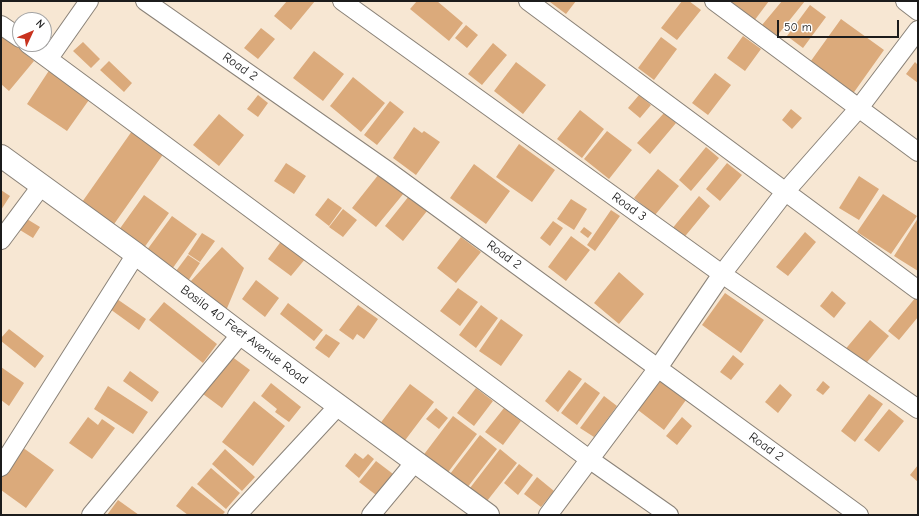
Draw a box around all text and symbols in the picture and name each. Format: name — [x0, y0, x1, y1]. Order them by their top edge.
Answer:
north arrow — [12, 12, 52, 52]
scale bar — [779, 12, 901, 38]
text: N — [33, 17, 47, 31]
text: 50 m — [784, 20, 812, 34]
street label: Road 2 — [219, 49, 261, 85]
street label: Road 3 — [609, 189, 649, 225]
street label: Road 2 — [484, 237, 524, 273]
street label: Bosila 40 Feet Avenue Road — [177, 282, 311, 388]
street label: Road 2 — [746, 429, 786, 465]

